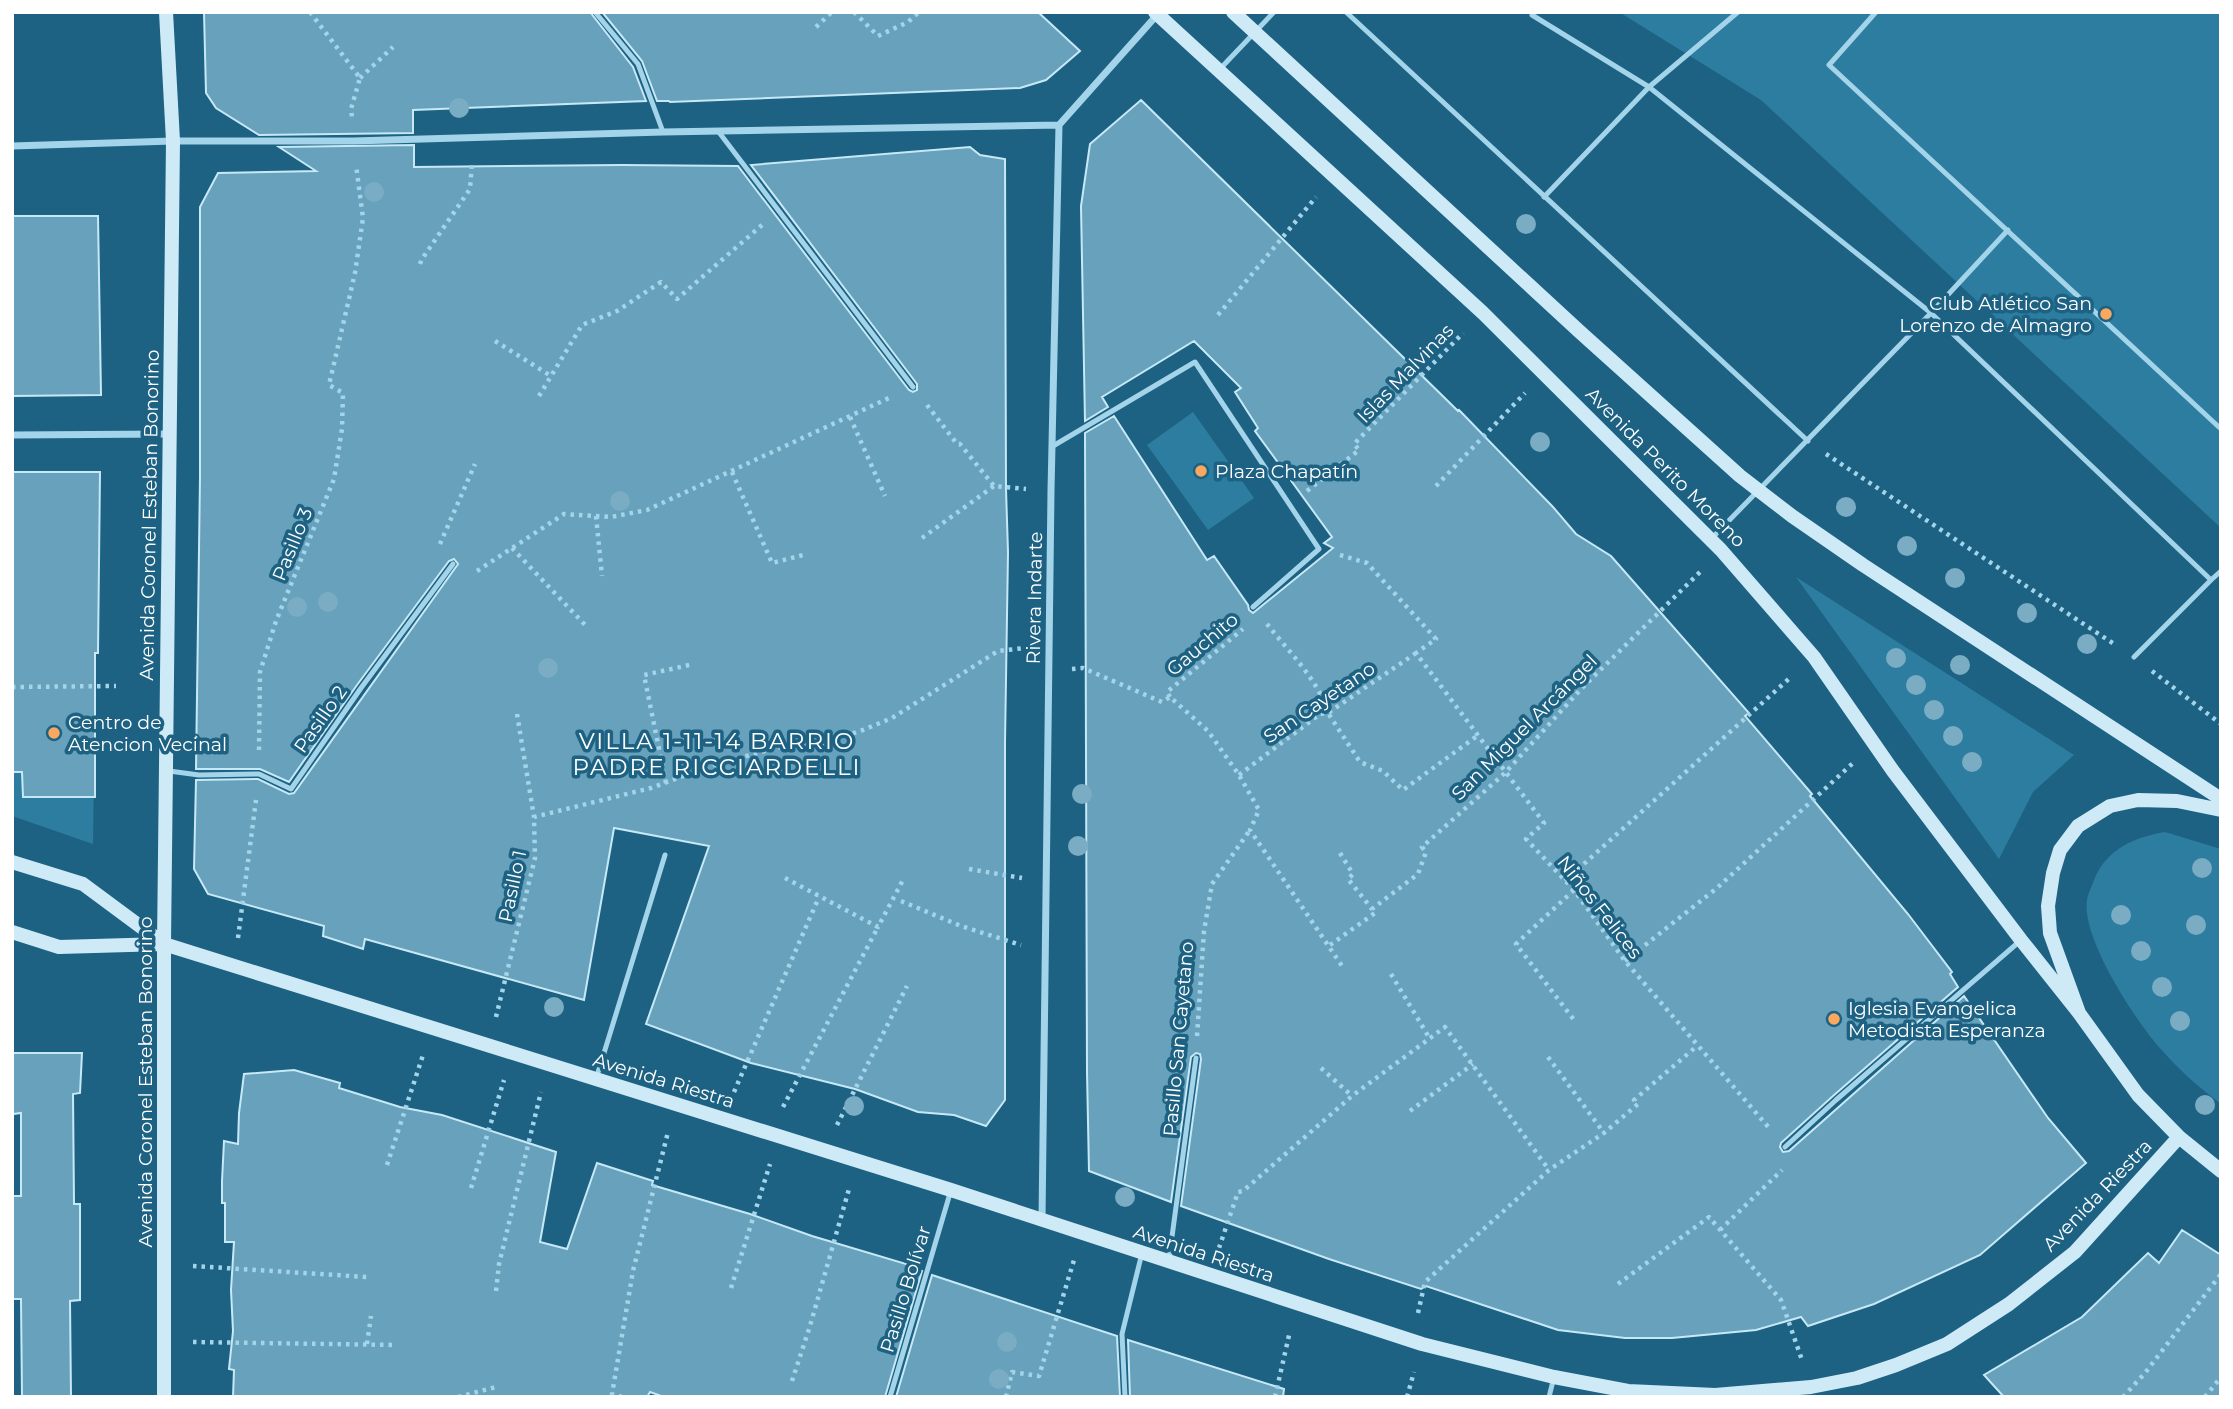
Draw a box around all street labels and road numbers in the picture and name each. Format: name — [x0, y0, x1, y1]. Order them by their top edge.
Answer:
street label: Islas Malvinas — [1352, 319, 1458, 428]
street label: Avenida Coronel Esteban Bonorino — [135, 349, 164, 681]
street label: Avenida Perito Moreno — [1581, 383, 1751, 552]
street label: Pasillo 3 — [267, 504, 318, 584]
street label: Rivera Indarte — [1022, 531, 1047, 665]
street label: Gauchito — [1162, 608, 1243, 681]
street label: San Miguel Arcángel — [1447, 650, 1602, 805]
street label: San Cayetano — [1259, 657, 1380, 748]
street label: Pasillo 2 — [289, 681, 352, 757]
street label: Pasillo 1 — [494, 848, 531, 924]
street label: Niños Felices — [1552, 851, 1647, 963]
street label: Avenida Coronel Esteban Bonorino — [134, 916, 157, 1248]
street label: Pasillo San Cayetano — [1159, 940, 1198, 1138]
street label: Avenida Riestra — [590, 1048, 738, 1113]
street label: Avenida Riestra — [2038, 1134, 2157, 1256]
street label: Avenida Riestra — [1130, 1220, 1277, 1287]
street label: Pasillo Bolívar — [875, 1223, 936, 1355]

